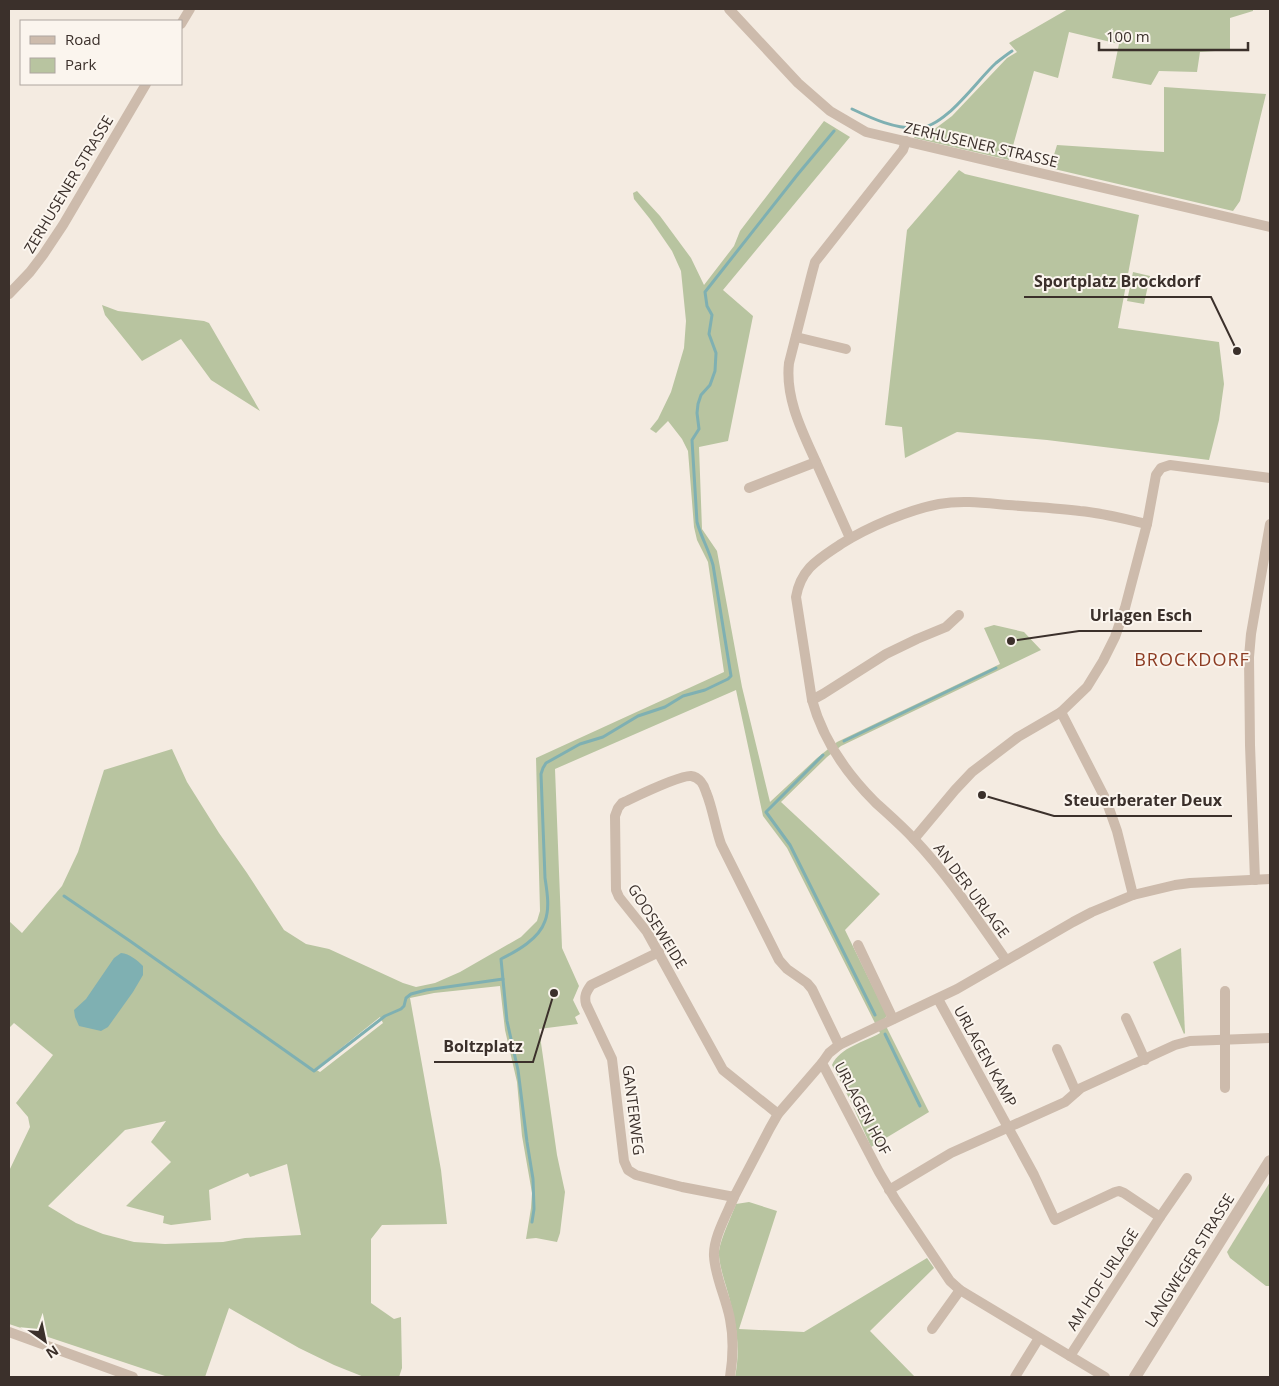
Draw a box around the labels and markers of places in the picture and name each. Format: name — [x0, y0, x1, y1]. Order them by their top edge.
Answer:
callout: Sportplatz Brockdorf — [1024, 266, 1211, 297]
callout: Urlagen Esch — [1079, 600, 1202, 631]
callout: Steuerberater Deux — [1054, 785, 1232, 816]
callout: Boltzplatz — [434, 1031, 533, 1062]

